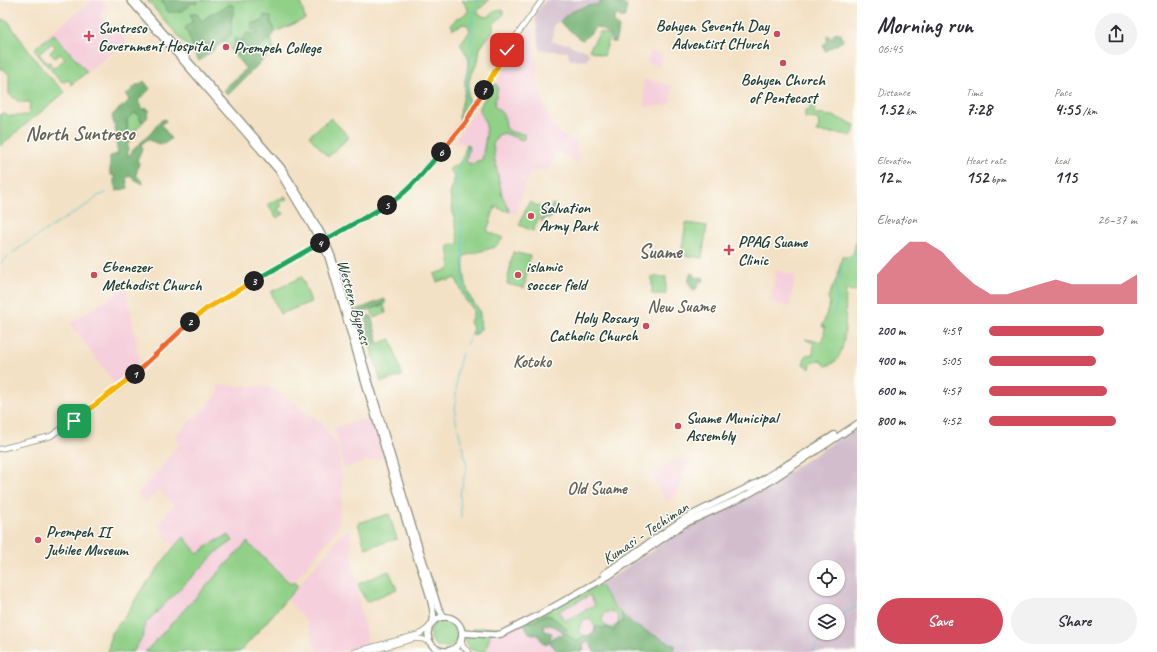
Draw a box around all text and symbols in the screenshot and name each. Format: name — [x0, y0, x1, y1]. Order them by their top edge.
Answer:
text: Morning run — [877, 12, 973, 40]
button: share — [1095, 13, 1137, 55]
place label: Bohyen Seventh Day Adventist CHurch — [656, 16, 771, 54]
place label: Suntreso Government Hospital — [98, 18, 214, 56]
marker: Bohyen Seventh Day Adventist CHurch — [772, 29, 782, 39]
marker: Suntreso Government Hospital — [83, 30, 95, 42]
pin — [490, 33, 524, 67]
place label: Prempeh College — [234, 38, 323, 58]
icon: check — [496, 39, 518, 61]
text: 06:45 — [877, 41, 903, 57]
marker: Prempeh College — [221, 42, 231, 52]
marker: Bohyen Church of Pentecost — [778, 58, 788, 68]
place label: Bohyen Church of Pentecost — [741, 70, 827, 108]
pin: 7 — [474, 80, 494, 100]
text: 7 — [482, 83, 486, 97]
text: Distance — [877, 85, 910, 99]
text: Time — [966, 85, 983, 99]
text: Pace — [1054, 85, 1071, 99]
text: 1.52 — [877, 99, 903, 120]
text: 7:28 — [966, 99, 992, 120]
text: 4:55 — [1054, 99, 1080, 120]
text: km — [903, 104, 916, 118]
text: /km — [1080, 104, 1097, 118]
district label: North Suntreso — [26, 121, 136, 146]
pin: 6 — [431, 142, 451, 162]
text: 6 — [438, 145, 444, 159]
text: Elevation — [877, 153, 911, 167]
text: Heart rate — [966, 153, 1006, 167]
text: kcal — [1054, 153, 1069, 167]
text: 12 — [877, 167, 892, 188]
text: 152 — [966, 167, 988, 188]
text: 115 — [1054, 167, 1077, 188]
text: m — [892, 172, 901, 186]
text: bpm — [988, 172, 1006, 186]
pin: 5 — [377, 195, 397, 215]
text: 5 — [385, 198, 389, 212]
place label: Salvation Army Park — [539, 198, 600, 236]
marker: Salvation Army Park — [526, 211, 536, 221]
text: Elevation — [877, 212, 917, 228]
text: 26–37 m — [1097, 212, 1137, 228]
place label: PPAG Suame Clinic — [738, 232, 809, 270]
pin: 4 — [310, 233, 330, 253]
text: 4 — [318, 236, 322, 250]
district label: Suame — [638, 239, 683, 264]
marker: PPAG Suame Clinic — [723, 244, 735, 256]
place label: Ebenezer Methodist Church — [102, 257, 202, 295]
place label: islamic soccer field — [526, 257, 589, 295]
street label: Western Bypass — [332, 258, 376, 349]
marker: Ebenezer Methodist Church — [89, 270, 99, 280]
marker: islamic soccer field — [513, 270, 523, 280]
pin: 3 — [244, 271, 264, 291]
text: 3 — [252, 274, 256, 288]
district label: New Suame — [647, 296, 717, 317]
place label: Holy Rosary Catholic Church — [549, 308, 640, 346]
pin: 2 — [180, 312, 200, 332]
text: 2 — [188, 315, 192, 329]
marker: Holy Rosary Catholic Church — [641, 321, 651, 331]
text: 200 m — [877, 323, 905, 339]
text: 4:59 — [941, 323, 961, 339]
district label: Kotoko — [513, 351, 553, 372]
text: 400 m — [877, 353, 905, 369]
text: 5:05 — [941, 353, 961, 369]
pin: 1 — [125, 364, 145, 384]
text: 1 — [133, 367, 137, 381]
text: 600 m — [877, 383, 905, 399]
text: 4:57 — [941, 383, 961, 399]
pin — [57, 404, 91, 438]
place label: Suame Municipal Assembly — [686, 408, 781, 446]
icon: arrive — [63, 410, 85, 432]
text: 800 m — [877, 413, 905, 429]
text: 4:52 — [941, 413, 961, 429]
marker: Suame Municipal Assembly — [673, 421, 683, 431]
district label: Old Suame — [567, 478, 628, 499]
street label: Kumasi - Techiman — [599, 496, 693, 569]
place label: Prempeh II Jubilee Museum — [45, 522, 130, 560]
marker: Prempeh II Jubilee Museum — [33, 535, 43, 545]
map controls — [809, 560, 845, 640]
button: locate — [809, 560, 845, 596]
button: Save — [877, 598, 1003, 644]
button: Share — [1011, 598, 1137, 644]
button: layers — [809, 604, 845, 640]

